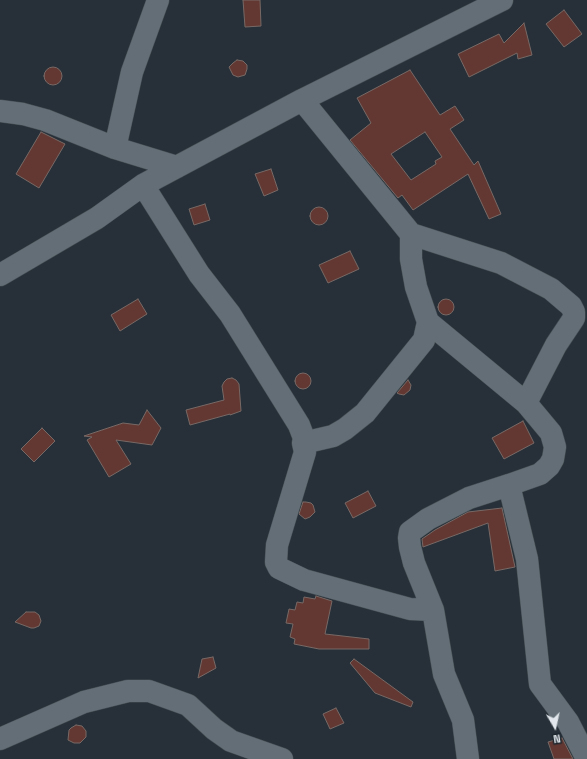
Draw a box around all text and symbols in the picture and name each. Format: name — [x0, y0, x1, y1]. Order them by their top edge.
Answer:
north arrow — [535, 707, 575, 747]
text: N — [552, 731, 562, 746]

